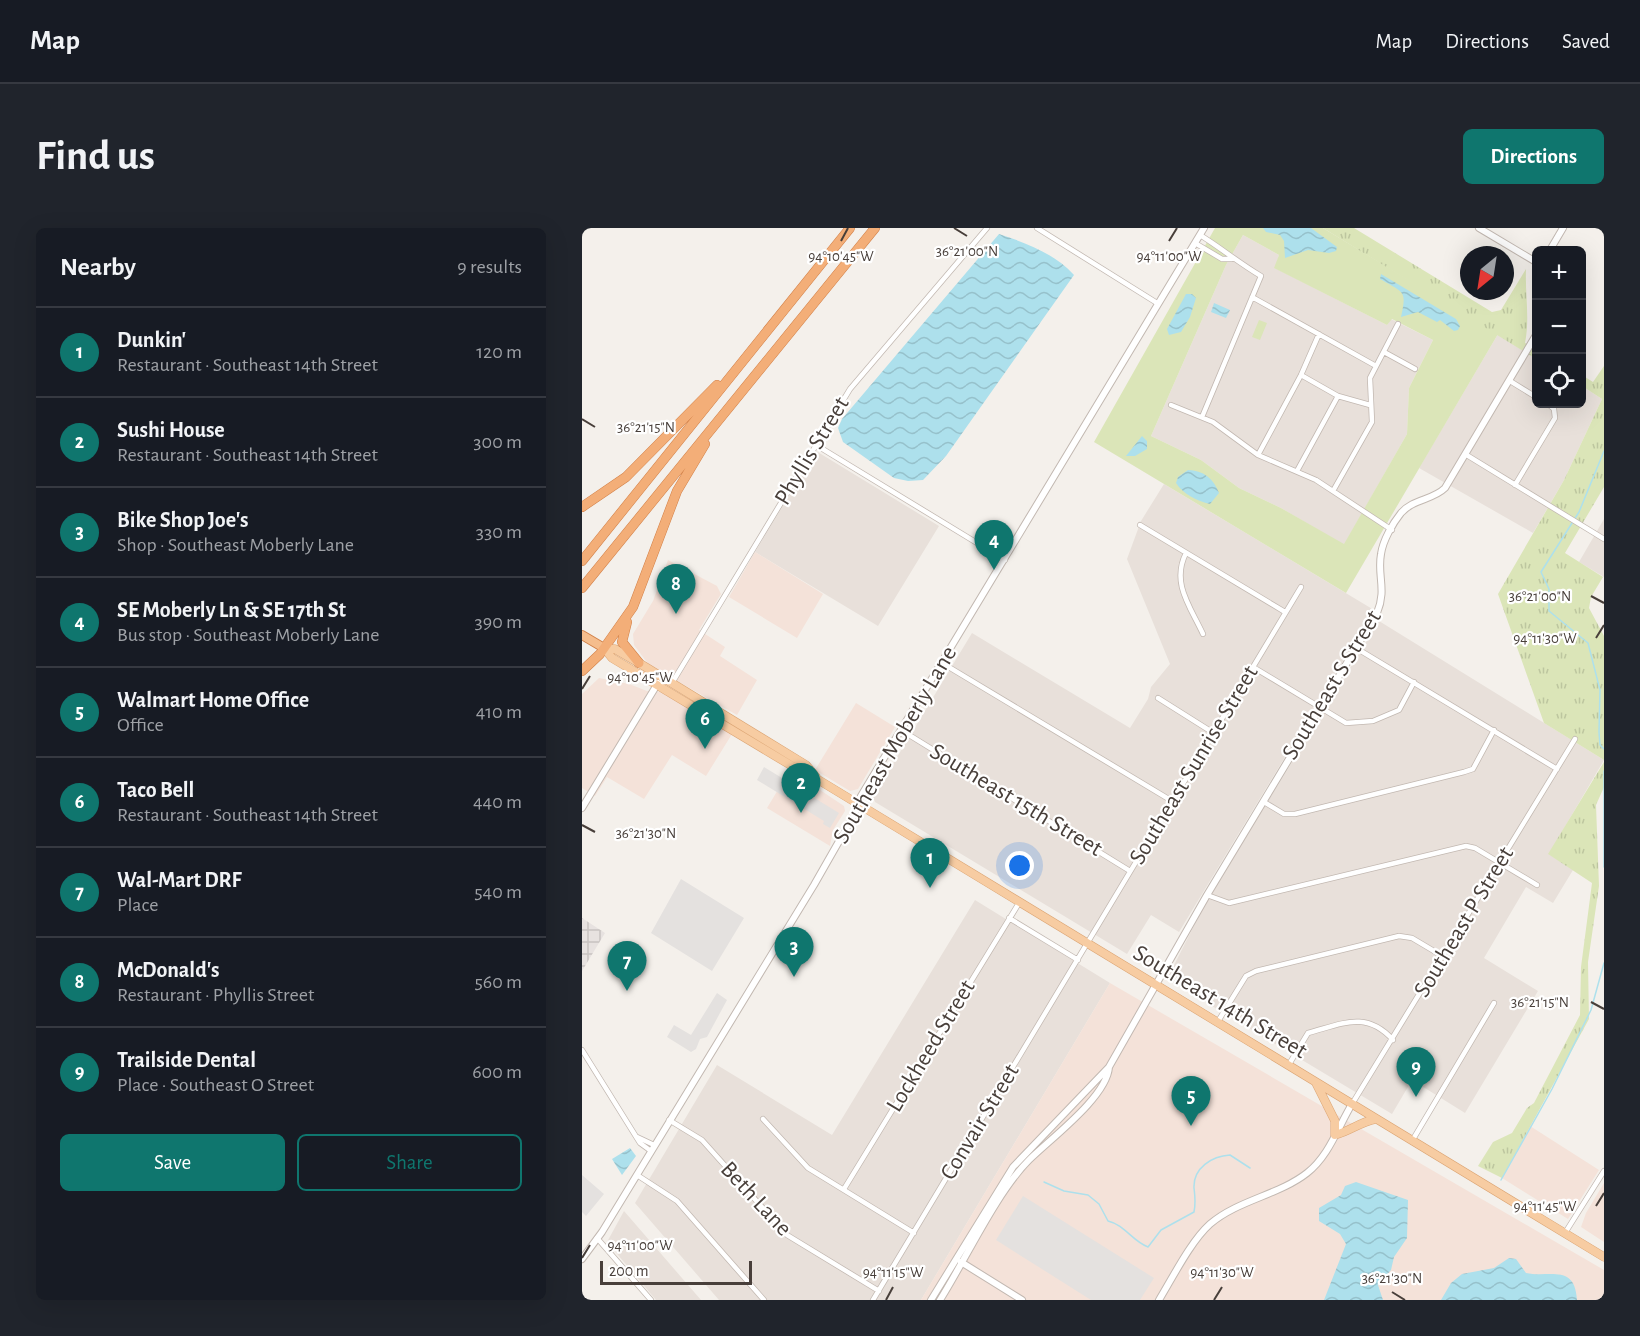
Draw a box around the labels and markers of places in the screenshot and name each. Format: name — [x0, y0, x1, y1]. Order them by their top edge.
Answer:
pin: 4 — [974, 520, 1014, 570]
pin: 8 — [656, 564, 695, 614]
pin: 6 — [686, 700, 724, 749]
pin: 2 — [782, 764, 820, 813]
pin: 1 — [910, 838, 950, 888]
pin: 3 — [774, 928, 814, 977]
pin: 7 — [608, 942, 646, 991]
pin: 9 — [1396, 1048, 1436, 1097]
pin: 5 — [1172, 1076, 1210, 1126]

